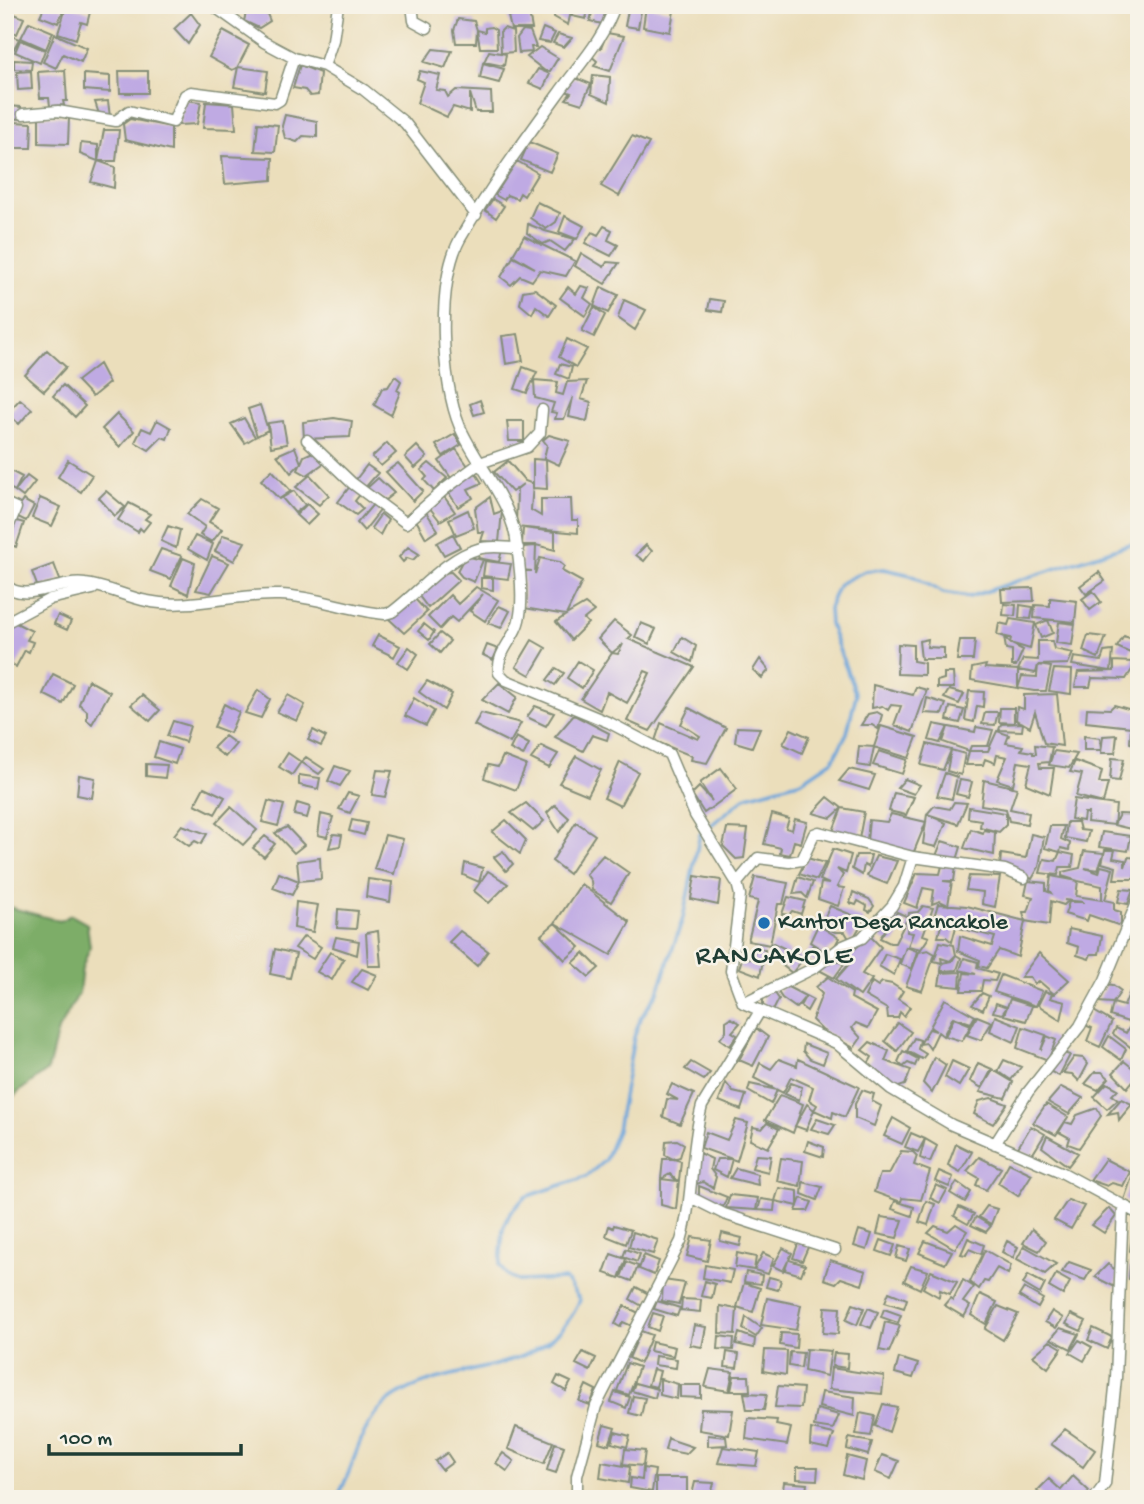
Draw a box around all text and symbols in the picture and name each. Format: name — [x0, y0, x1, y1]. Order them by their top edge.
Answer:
place label: Kantor Desa Rancakole — [778, 909, 1008, 938]
marker: Kantor Desa Rancakole — [756, 915, 772, 931]
district label: RANCAKOLE — [695, 941, 855, 974]
scale bar — [49, 1413, 242, 1457]
text: 100 m — [59, 1428, 112, 1453]

